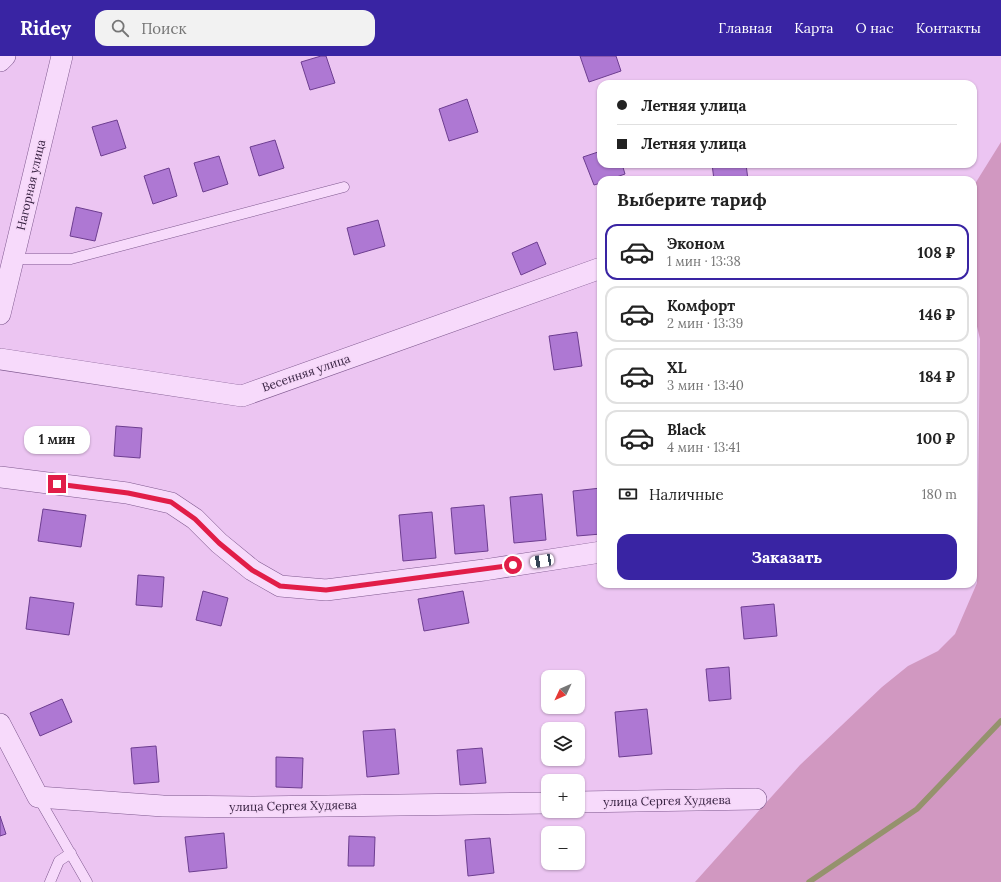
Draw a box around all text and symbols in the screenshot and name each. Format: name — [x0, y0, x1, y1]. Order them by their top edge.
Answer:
search box — [95, 10, 375, 46]
text: Ridey — [20, 16, 71, 40]
icon: search — [109, 17, 131, 39]
text: Поиск — [141, 19, 187, 38]
text: Главная — [718, 19, 772, 37]
text: Карта — [794, 19, 834, 37]
text: О нас — [856, 19, 894, 37]
text: Контакты — [916, 19, 981, 37]
text: Летняя улица — [641, 96, 746, 115]
text: Летняя улица — [641, 134, 746, 153]
street label: Нагорная улица — [13, 138, 48, 232]
text: Выберите тариф — [617, 188, 767, 211]
icon: car — [619, 234, 655, 270]
text: Эконом — [667, 234, 725, 253]
text: 108 ₽ — [918, 243, 955, 262]
text: 1 мин · 13:38 — [667, 253, 741, 270]
icon: car — [619, 296, 655, 332]
text: Комфорт — [667, 296, 735, 315]
text: 146 ₽ — [919, 305, 955, 324]
text: 2 мин · 13:39 — [667, 315, 743, 332]
street label: Весенняя улица — [260, 350, 352, 395]
icon: car — [619, 358, 655, 394]
text: XL — [667, 358, 687, 377]
text: 184 ₽ — [919, 367, 955, 386]
text: 3 мин · 13:40 — [667, 377, 744, 394]
icon: car — [619, 420, 655, 456]
text: Black — [667, 420, 706, 439]
callout: 1 мин — [24, 426, 90, 454]
text: 100 ₽ — [917, 429, 955, 448]
text: 1 мин — [39, 431, 75, 448]
text: 4 мин · 13:41 — [667, 439, 740, 456]
route end — [48, 475, 66, 493]
icon: cash — [617, 483, 639, 505]
text: Наличные — [649, 485, 724, 504]
text: 180 m — [922, 486, 957, 503]
button: Заказать — [617, 534, 957, 580]
car — [529, 553, 555, 569]
route start — [504, 556, 522, 574]
north arrow — [541, 670, 585, 714]
map controls — [541, 670, 585, 870]
button: layers — [541, 722, 585, 766]
button: + — [541, 774, 585, 818]
street label: улица Сергея Худяева — [603, 792, 731, 809]
street label: улица Сергея Худяева — [229, 797, 357, 814]
button: − — [541, 826, 585, 870]

